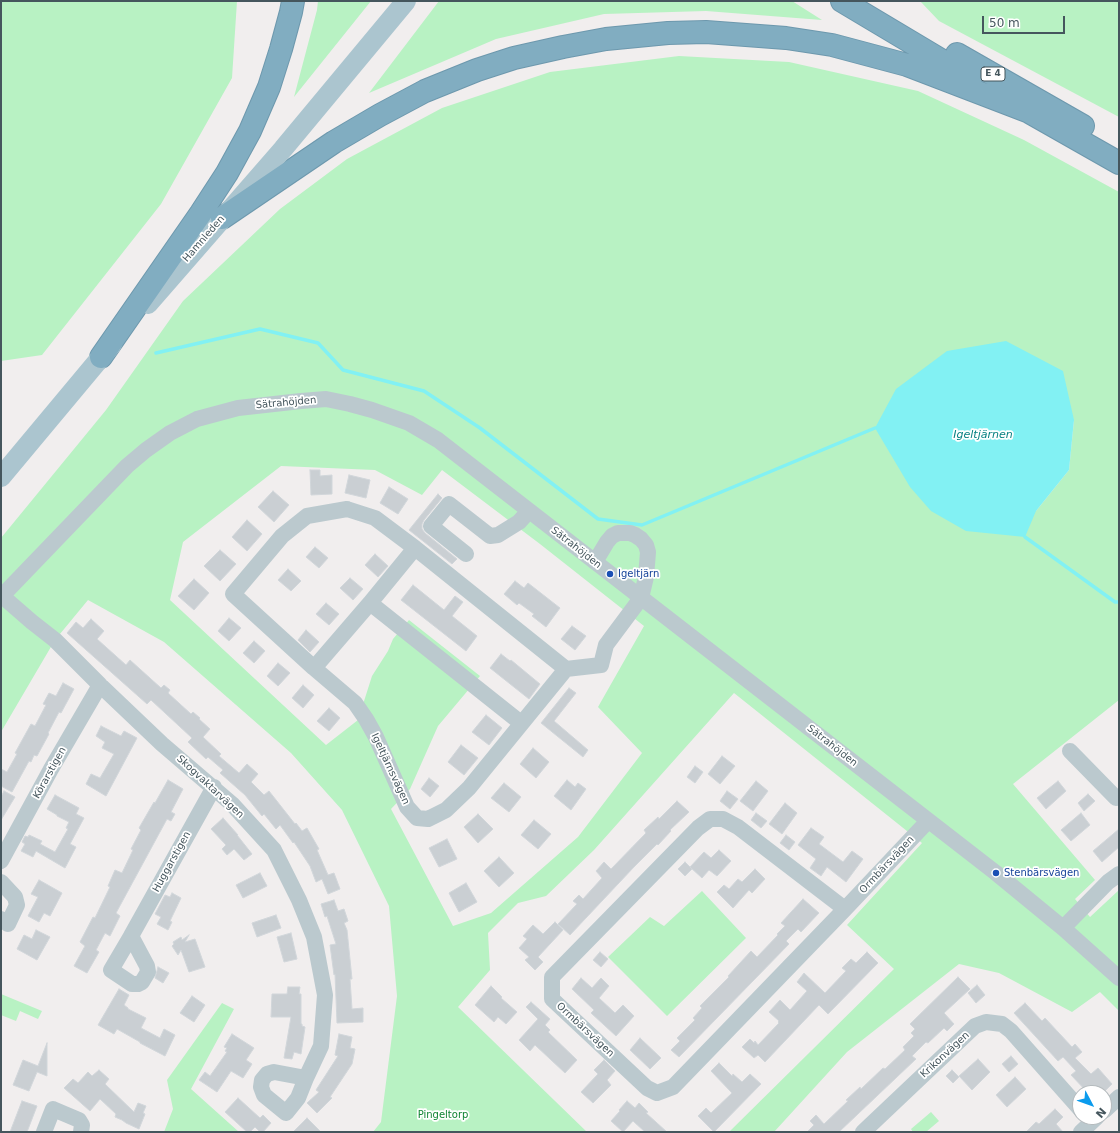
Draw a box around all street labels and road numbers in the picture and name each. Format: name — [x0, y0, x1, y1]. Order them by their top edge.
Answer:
road number: E 4 — [981, 67, 1005, 81]
street label: Hamnleden — [181, 213, 227, 265]
street label: Sätrahöjden — [255, 394, 317, 412]
street label: Sätrahöjden — [548, 525, 604, 571]
street label: Sätrahöjden — [804, 723, 860, 769]
street label: Igeltjärnsvägen — [368, 731, 412, 807]
street label: Körarstigen — [31, 745, 69, 801]
street label: Skogvaktarvägen — [174, 753, 246, 821]
street label: Huggarstigen — [150, 830, 194, 894]
street label: Ormbärsvägen — [857, 834, 917, 896]
street label: Ormbärsvägen — [554, 1000, 616, 1060]
street label: Krikonvägen — [918, 1029, 972, 1081]

